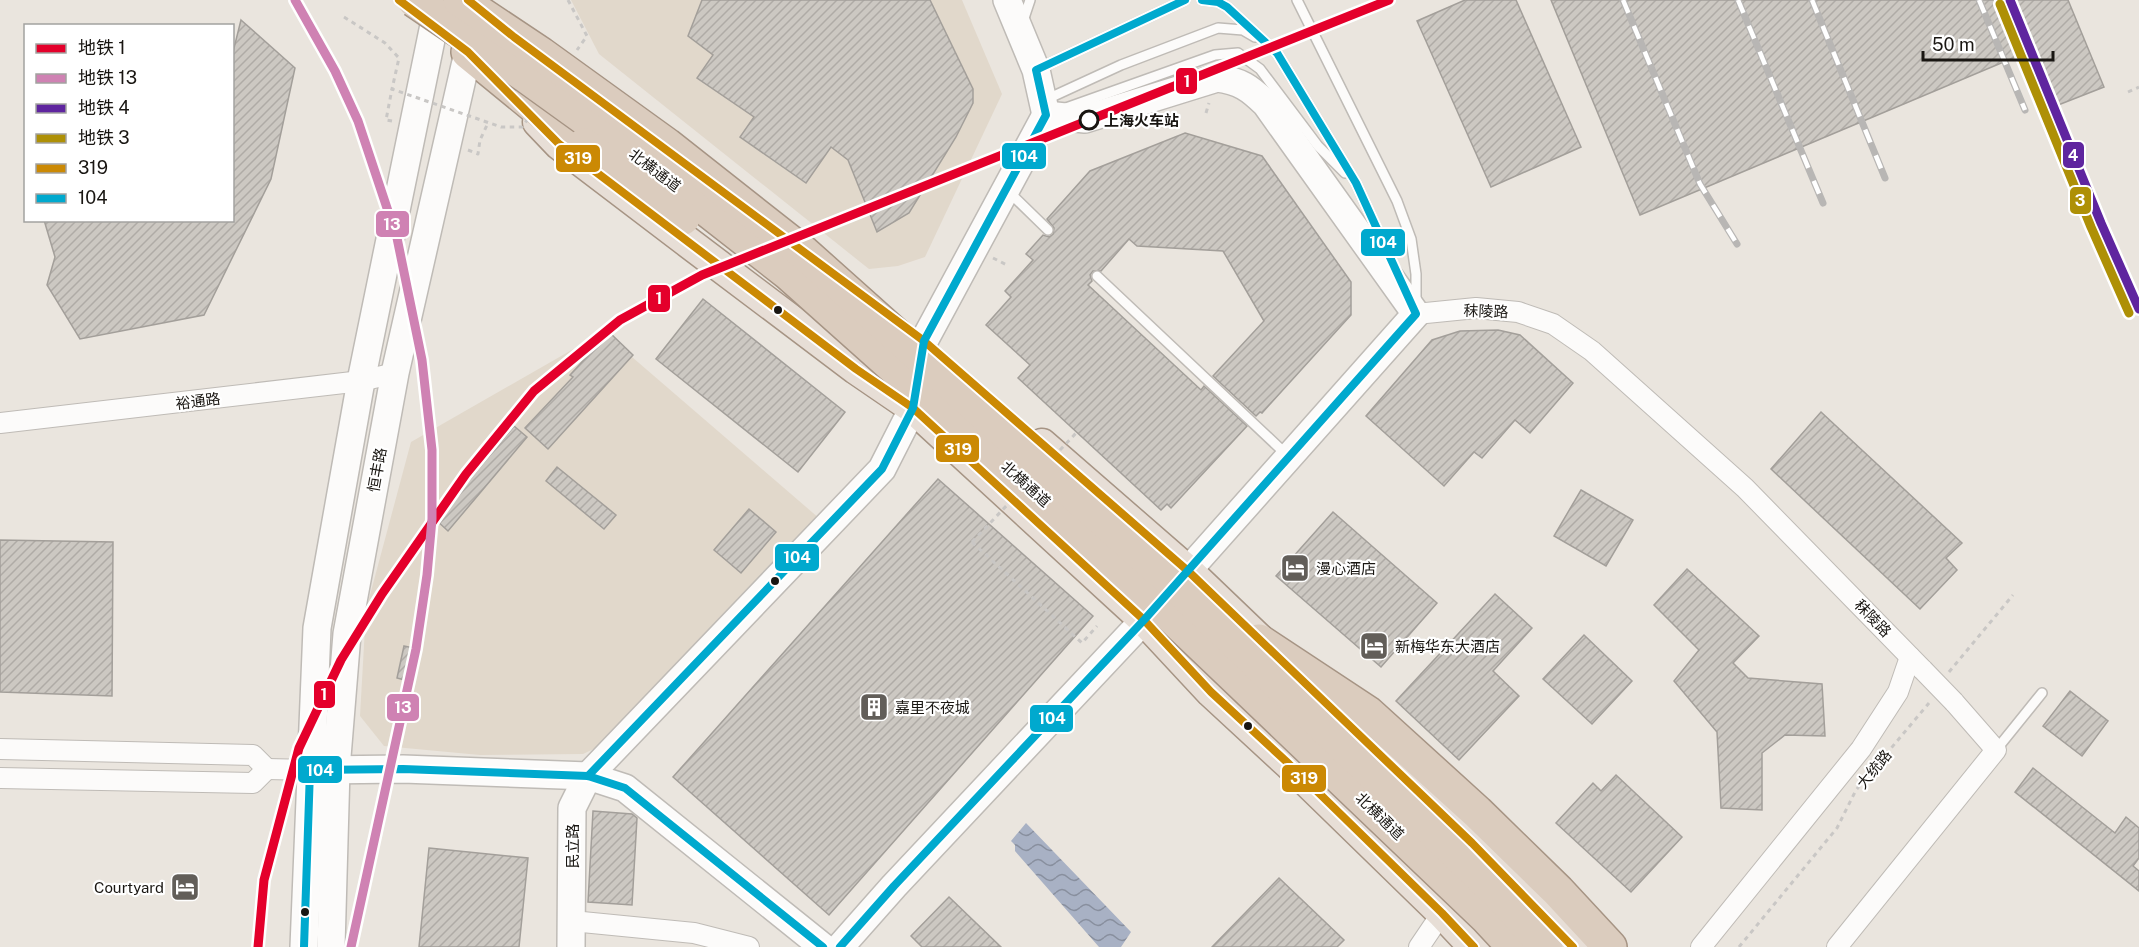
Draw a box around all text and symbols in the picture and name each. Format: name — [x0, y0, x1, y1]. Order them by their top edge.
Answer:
legend — [24, 24, 234, 222]
scale bar — [1923, 24, 2054, 62]
text: 50 m — [1932, 34, 1975, 55]
text: 地铁 1 — [78, 37, 126, 58]
text: 地铁 13 — [78, 67, 137, 88]
line badge: 1 — [1175, 67, 1198, 95]
text: 1 — [1184, 72, 1190, 91]
text: 地铁 4 — [78, 97, 130, 118]
marker: 上海火车站 — [1079, 110, 1099, 130]
place label: 上海火车站 — [1104, 112, 1179, 129]
text: 地铁 3 — [78, 127, 130, 148]
line badge: 4 — [2062, 141, 2085, 169]
line badge: 104 — [1001, 142, 1047, 170]
line badge: 319 — [555, 144, 601, 173]
street label: 北横通道 — [626, 145, 684, 195]
text: 4 — [2068, 146, 2079, 165]
text: 104 — [1010, 147, 1038, 166]
text: 319 — [564, 149, 592, 168]
text: 319 — [78, 157, 108, 178]
line badge: 3 — [2069, 186, 2092, 215]
text: 104 — [78, 187, 108, 208]
text: 3 — [2075, 191, 2085, 210]
line badge: 13 — [375, 210, 410, 238]
text: 13 — [383, 215, 401, 234]
line badge: 104 — [1360, 228, 1406, 257]
text: 104 — [1369, 233, 1397, 252]
line badge: 1 — [647, 284, 671, 313]
text: 1 — [656, 289, 662, 308]
street label: 秣陵路 — [1463, 302, 1509, 320]
unlabelled marker — [772, 304, 784, 316]
street label: 裕通路 — [175, 390, 221, 412]
line badge: 319 — [935, 434, 980, 463]
text: 319 — [944, 440, 972, 459]
street label: 恒丰路 — [365, 446, 389, 494]
street label: 北横通道 — [998, 458, 1054, 510]
line badge: 104 — [774, 543, 820, 572]
text: 104 — [783, 548, 811, 567]
hotel icon: 漫心酒店 — [1279, 552, 1311, 584]
place label: 漫心酒店 — [1316, 560, 1376, 577]
unlabelled marker — [769, 575, 781, 587]
street label: 秣陵路 — [1851, 596, 1895, 640]
hotel icon: 新梅华东大酒店 — [1358, 630, 1390, 662]
place label: 新梅华东大酒店 — [1395, 638, 1500, 655]
line badge: 1 — [313, 680, 336, 709]
text: 1 — [321, 685, 327, 704]
building icon: 嘉里不夜城 — [858, 691, 890, 723]
line badge: 13 — [386, 693, 420, 722]
text: 13 — [394, 698, 412, 717]
place label: 嘉里不夜城 — [895, 699, 970, 716]
line badge: 104 — [1029, 704, 1074, 733]
text: 104 — [1038, 709, 1066, 728]
unlabelled marker — [1242, 720, 1254, 732]
street label: 大统路 — [1853, 746, 1895, 792]
line badge: 104 — [297, 755, 343, 784]
text: 104 — [306, 761, 334, 780]
line badge: 319 — [1281, 764, 1327, 793]
text: 319 — [1290, 769, 1318, 788]
street label: 北横通道 — [1353, 789, 1407, 843]
street label: 民立路 — [564, 823, 581, 869]
hotel icon: Courtyard — [169, 871, 201, 903]
place label: Courtyard — [94, 879, 164, 896]
unlabelled marker — [299, 906, 311, 918]

